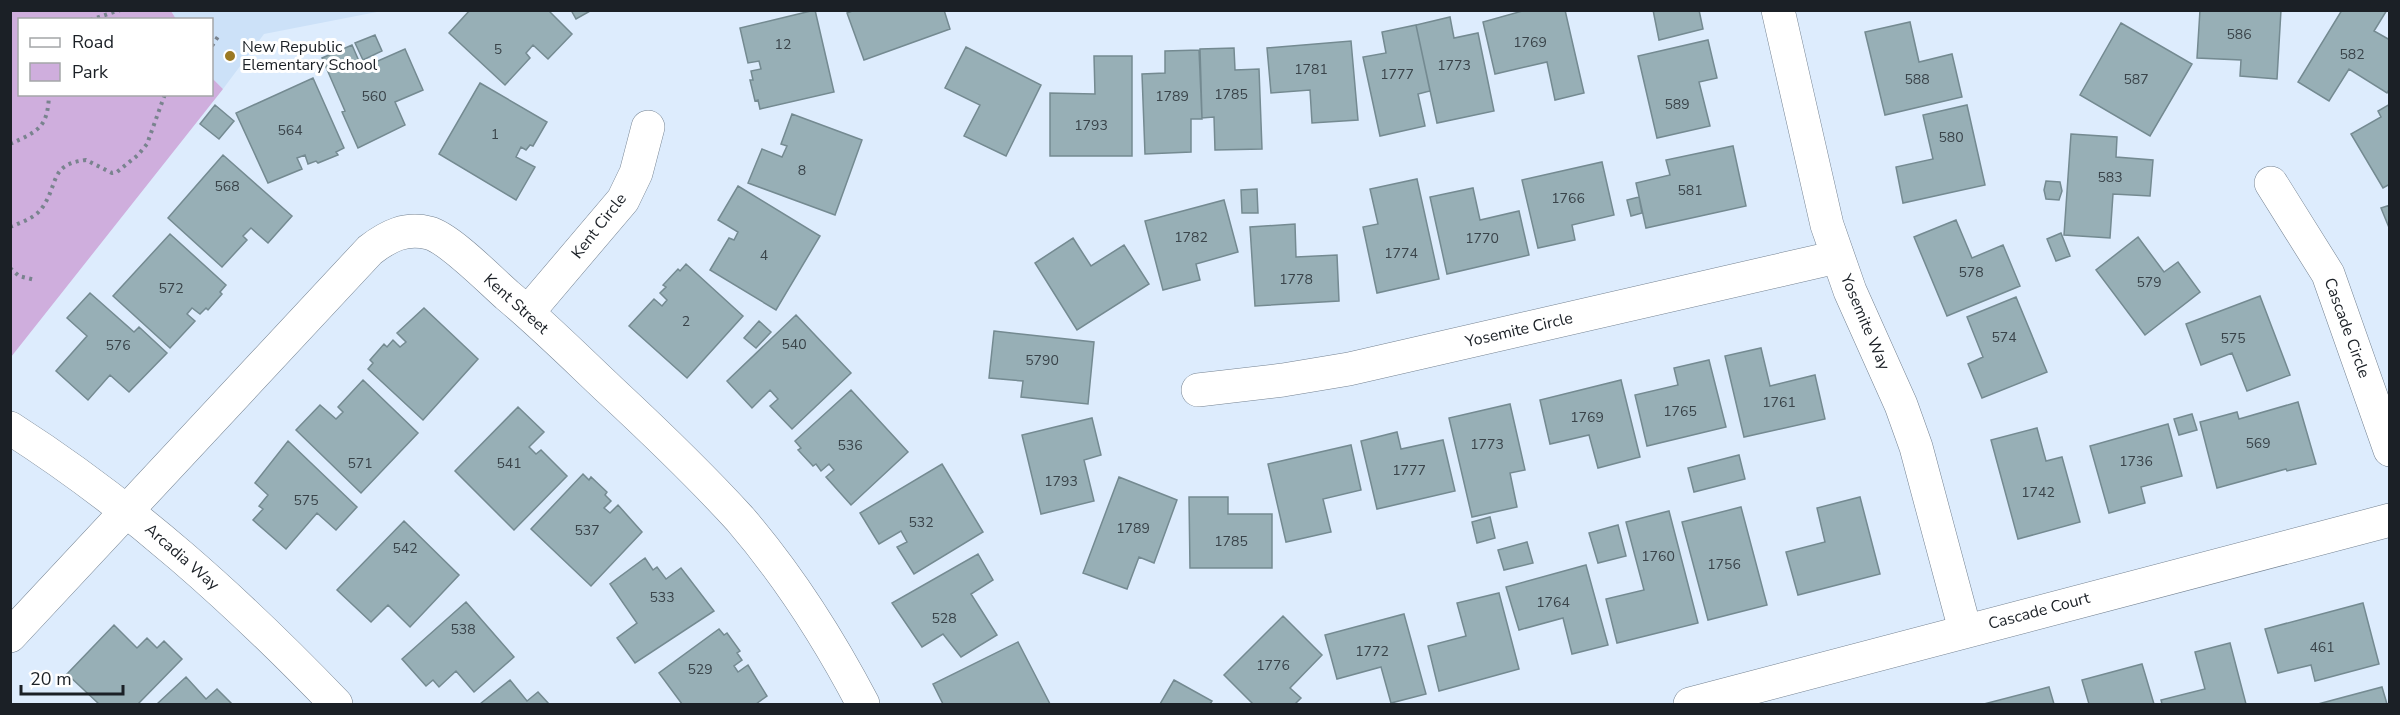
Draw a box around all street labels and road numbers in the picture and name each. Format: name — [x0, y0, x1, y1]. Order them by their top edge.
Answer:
street label: Kent Circle — [566, 189, 632, 263]
street label: Kent Street — [479, 269, 554, 339]
street label: Yosemite Way — [1835, 270, 1895, 374]
street label: Cascade Circle — [2319, 275, 2375, 381]
street label: Yosemite Circle — [1462, 307, 1575, 353]
street label: Arcadia Way — [140, 518, 225, 596]
street label: Cascade Court — [1986, 587, 2093, 635]

